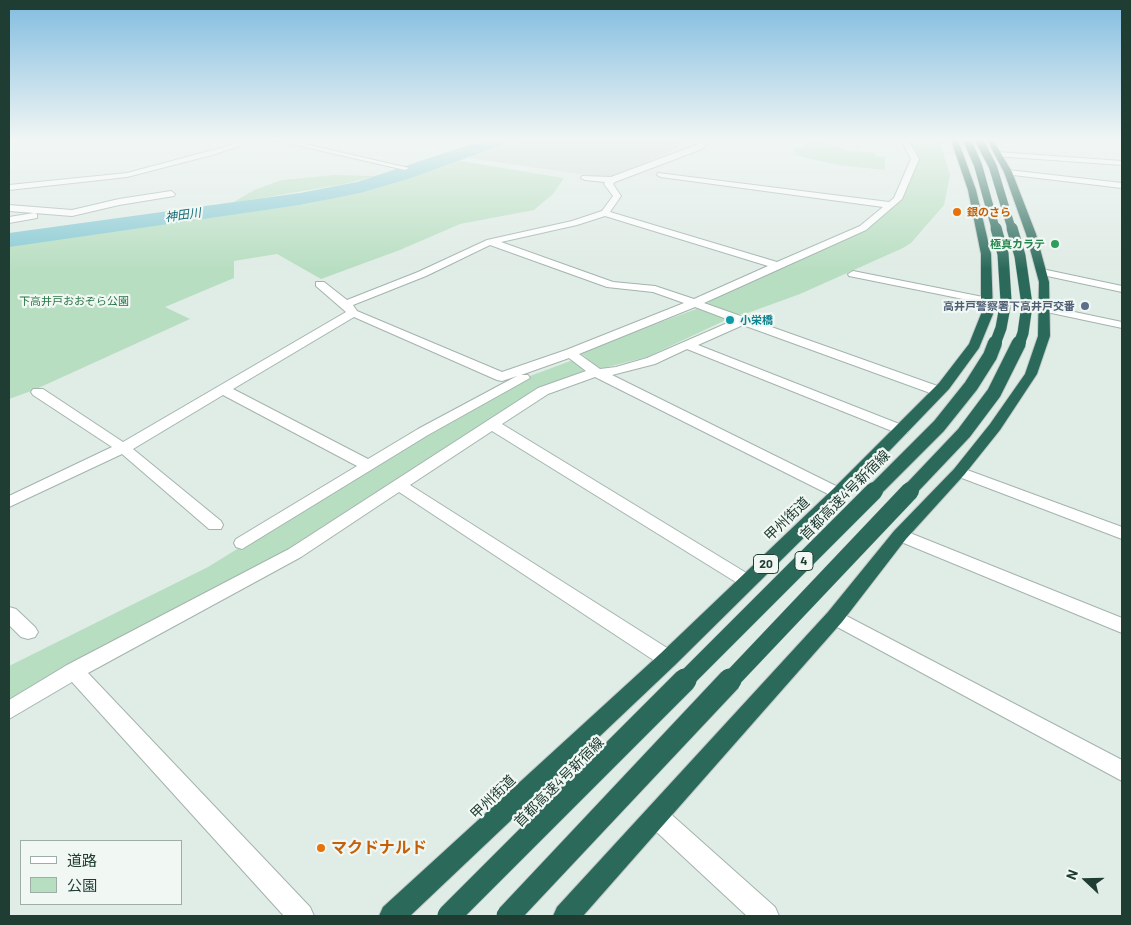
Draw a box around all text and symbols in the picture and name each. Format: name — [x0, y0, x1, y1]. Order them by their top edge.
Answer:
water label: 神田川 — [164, 205, 202, 225]
place label: 銀のさら — [967, 205, 1011, 219]
marker: 銀のさら — [951, 206, 963, 218]
place label: 極真カラテ — [990, 237, 1045, 251]
marker: 極真カラテ — [1049, 238, 1061, 250]
park label: 下高井戸おおぞら公園 — [19, 294, 129, 308]
place label: 高井戸警察署下高井戸交番 — [943, 299, 1075, 313]
marker: 高井戸警察署下高井戸交番 — [1079, 300, 1091, 312]
place label: 小栄橋 — [740, 313, 773, 327]
marker: 小栄橋 — [724, 314, 736, 326]
street label: 首都高速4号新宿線 — [797, 447, 893, 543]
street label: 甲州街道 — [761, 494, 813, 544]
road number: 4 — [795, 552, 813, 570]
road number: 20 — [754, 554, 778, 574]
street label: 首都高速4号新宿線 — [511, 734, 607, 830]
street label: 甲州街道 — [467, 772, 519, 822]
place label: マクドナルド — [331, 838, 427, 858]
legend — [20, 840, 182, 905]
marker: マクドナルド — [315, 842, 327, 854]
text: 道路 — [67, 851, 97, 869]
north arrow — [1061, 855, 1111, 905]
text: N — [1062, 867, 1081, 882]
text: 公園 — [67, 876, 97, 894]

